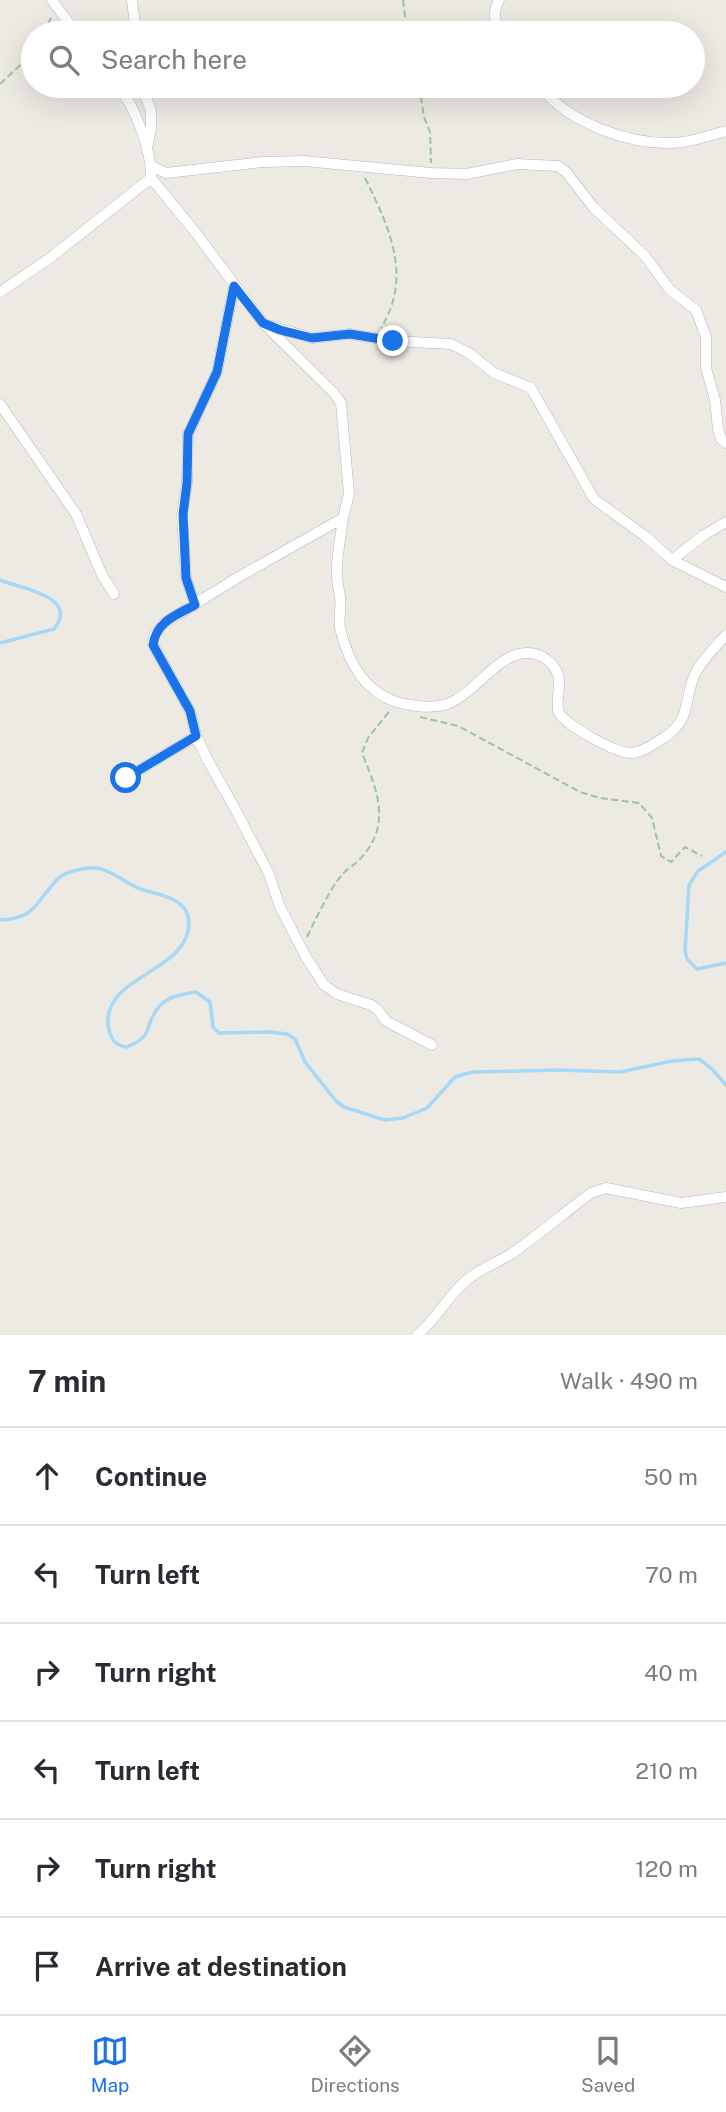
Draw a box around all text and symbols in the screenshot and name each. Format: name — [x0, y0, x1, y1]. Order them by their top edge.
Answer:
search box — [21, 21, 705, 98]
icon: search — [45, 41, 83, 79]
text: Search here — [101, 44, 247, 75]
route end — [377, 325, 408, 356]
route start — [110, 762, 141, 793]
text: 7 min — [28, 1363, 106, 1399]
text: Walk · 490 m — [560, 1367, 698, 1394]
icon: ahead — [28, 1457, 66, 1495]
text: Continue — [95, 1461, 207, 1492]
text: 50 m — [644, 1463, 698, 1490]
icon: left — [28, 1555, 66, 1593]
text: Turn left — [95, 1559, 200, 1590]
text: 70 m — [645, 1561, 698, 1588]
icon: right — [28, 1653, 66, 1691]
text: Turn right — [95, 1657, 217, 1688]
text: 40 m — [644, 1659, 698, 1686]
icon: left — [28, 1751, 66, 1789]
text: Turn left — [95, 1755, 200, 1786]
text: 210 m — [635, 1757, 698, 1784]
icon: right — [28, 1849, 66, 1887]
text: Turn right — [95, 1853, 217, 1884]
text: 120 m — [635, 1855, 698, 1882]
icon: arrive — [28, 1947, 66, 1985]
text: Arrive at destination — [95, 1951, 347, 1982]
tab: Map — [91, 2032, 129, 2096]
tab: Directions — [310, 2032, 400, 2096]
tab: Saved — [581, 2032, 635, 2096]

